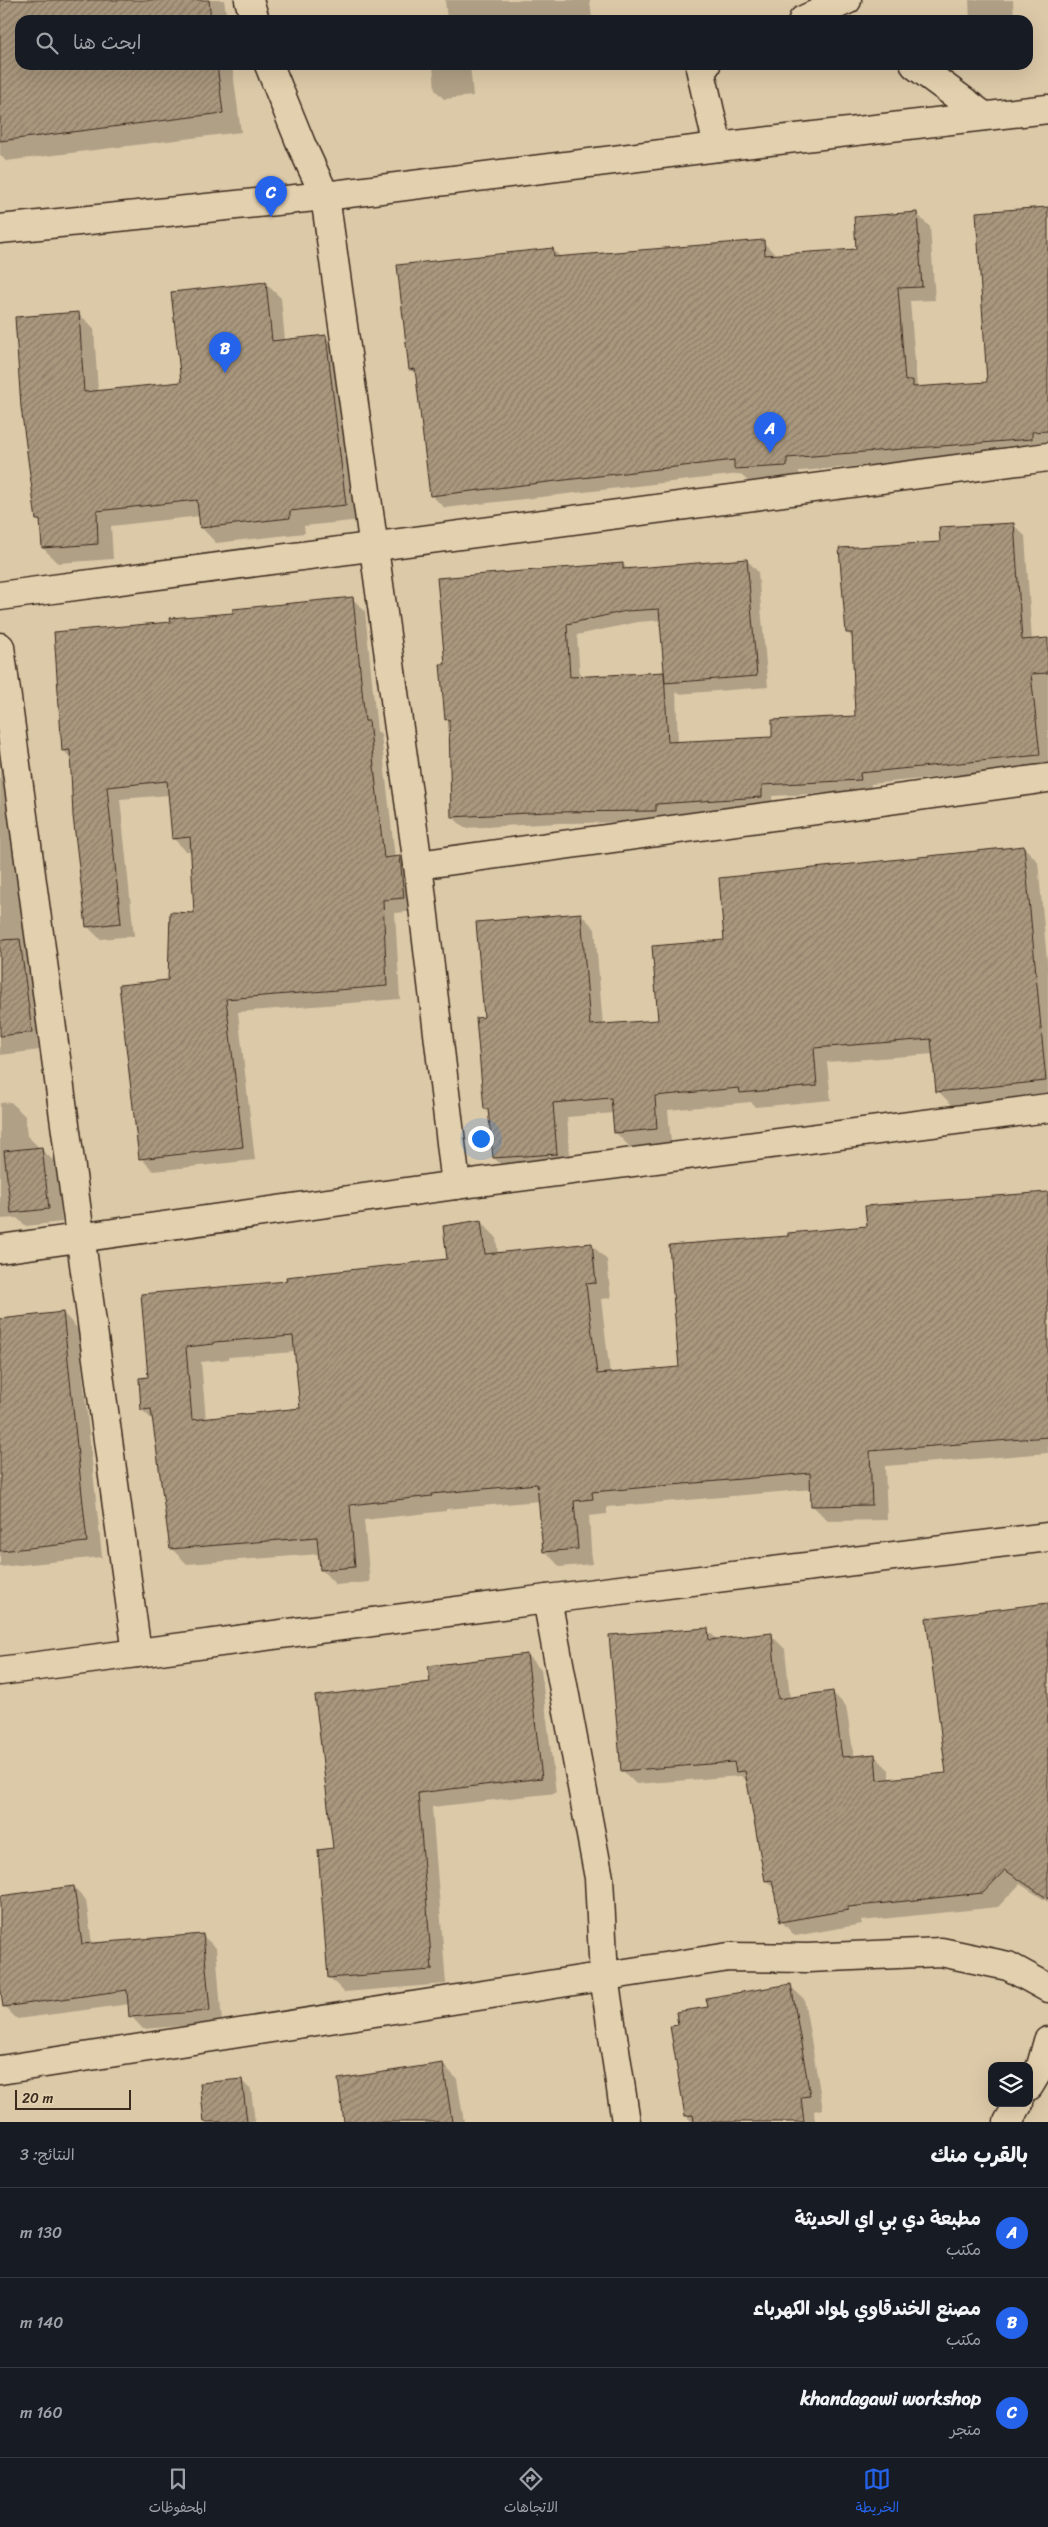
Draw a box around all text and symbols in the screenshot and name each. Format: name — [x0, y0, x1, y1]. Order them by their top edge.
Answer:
search box — [15, 15, 1033, 70]
text: ابحث هنا — [73, 26, 141, 59]
icon: search — [33, 29, 61, 57]
pin: C — [255, 176, 287, 217]
pin: B — [209, 332, 241, 373]
pin: A — [754, 412, 786, 453]
your location — [468, 1126, 494, 1152]
map controls — [988, 2062, 1033, 2107]
button: layers — [988, 2062, 1033, 2107]
text: 20 m — [22, 2086, 53, 2111]
scale bar — [15, 2087, 131, 2110]
text: بالقرب منك — [930, 2136, 1028, 2174]
text: النتائج: 3 — [20, 2140, 75, 2169]
text: مطبعة دي بي اي الحديثة — [794, 2202, 981, 2235]
text: 130 m — [20, 2218, 62, 2247]
text: A — [1007, 2218, 1017, 2247]
text: مكتب — [946, 2235, 981, 2264]
text: مصنع الخندقاوي لمواد الكهرباء — [753, 2292, 981, 2325]
text: 140 m — [20, 2308, 63, 2337]
text: B — [1007, 2308, 1017, 2337]
text: مكتب — [946, 2325, 981, 2354]
text: khandagawi workshop — [800, 2382, 981, 2415]
text: 160 m — [20, 2398, 63, 2427]
text: C — [1007, 2398, 1017, 2427]
text: متجر — [950, 2415, 981, 2444]
tab: المحفوظات — [149, 2465, 206, 2520]
tab: الاتجاهات — [504, 2465, 558, 2520]
tab: الخريطة — [856, 2465, 899, 2520]

